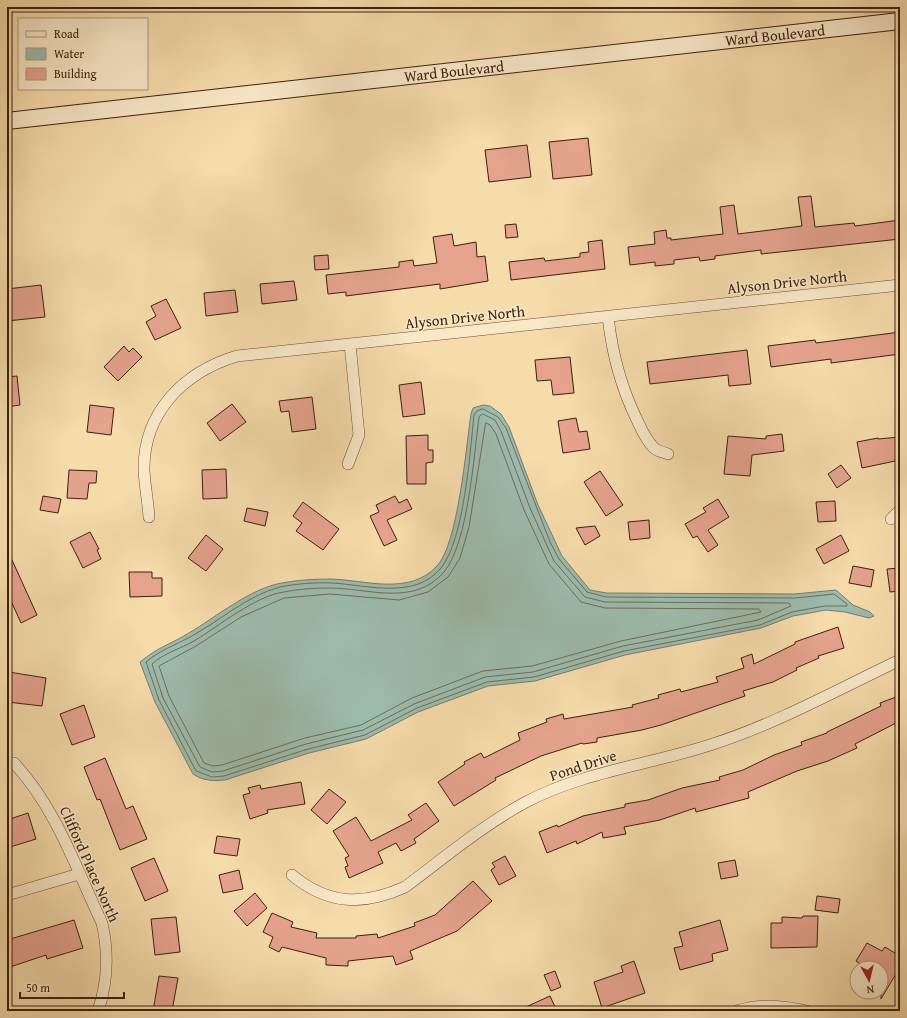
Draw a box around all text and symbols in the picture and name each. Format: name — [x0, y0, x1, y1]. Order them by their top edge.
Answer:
legend — [18, 18, 148, 90]
street label: Ward Boulevard — [724, 19, 826, 51]
text: Road — [54, 25, 80, 42]
text: Water — [54, 45, 84, 62]
street label: Ward Boulevard — [403, 55, 505, 87]
text: Building — [54, 65, 97, 82]
street label: Alyson Drive North — [726, 265, 849, 299]
street label: Alyson Drive North — [404, 300, 527, 334]
street label: Pond Drive — [547, 744, 619, 786]
street label: Clifford Place North — [55, 803, 125, 926]
north arrow — [849, 960, 889, 1000]
scale bar — [20, 974, 124, 1000]
text: 50 m — [26, 979, 50, 996]
text: N — [865, 981, 875, 998]

